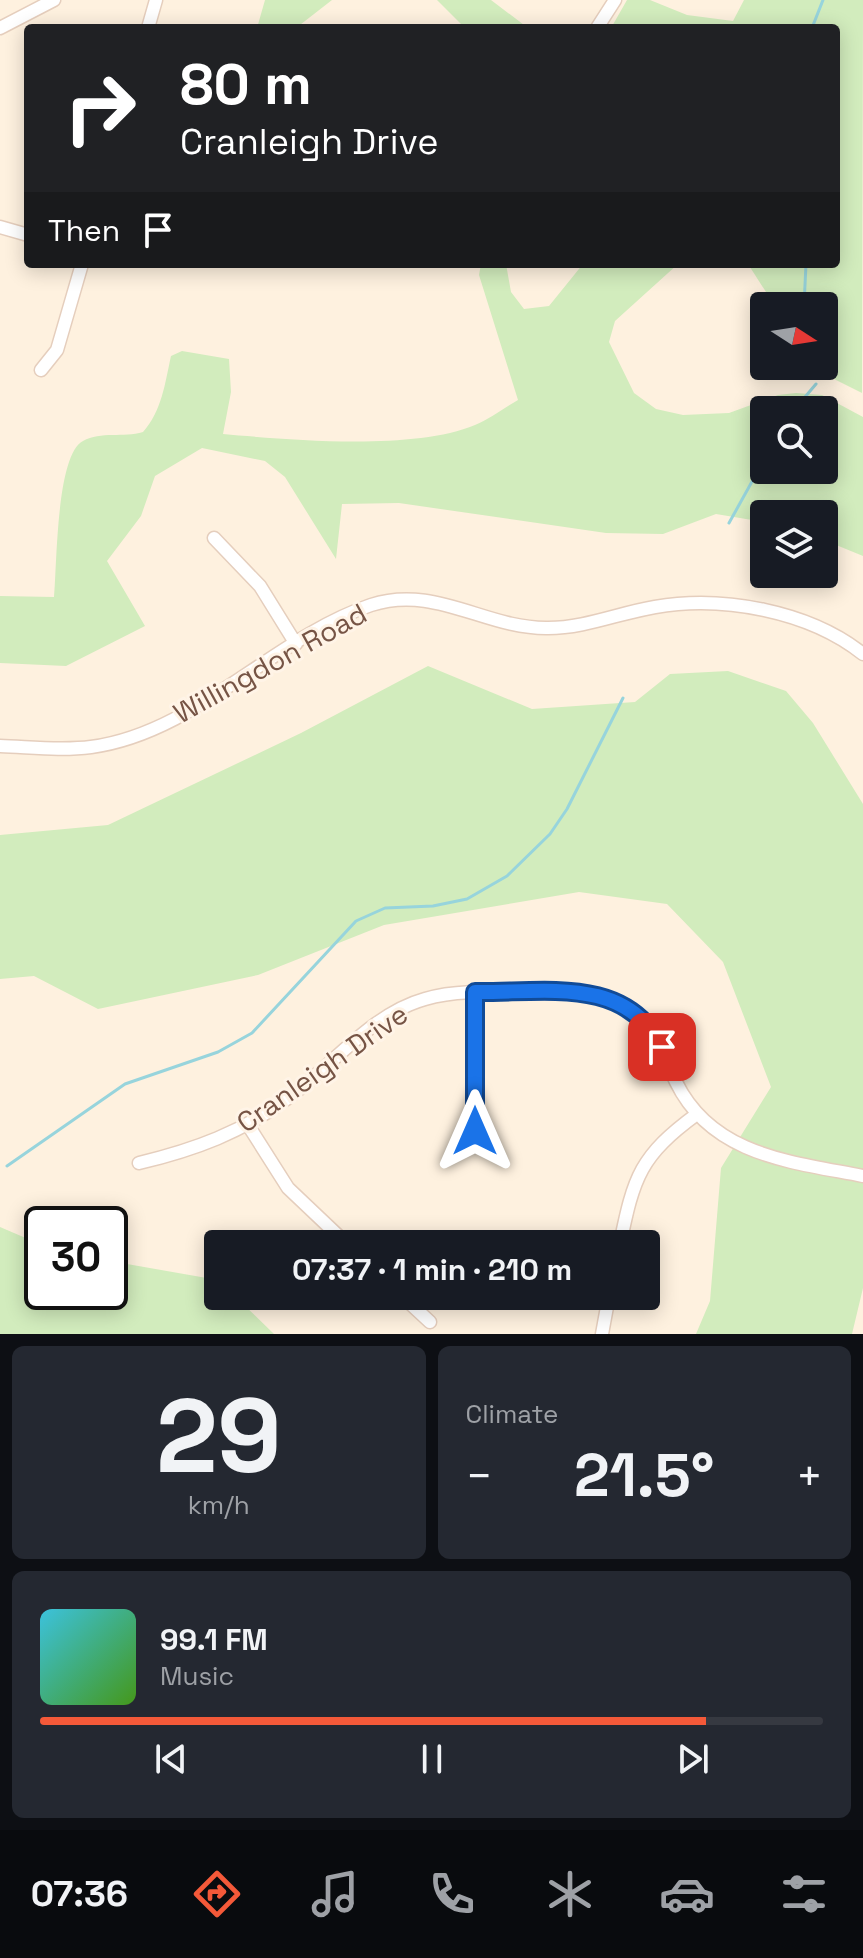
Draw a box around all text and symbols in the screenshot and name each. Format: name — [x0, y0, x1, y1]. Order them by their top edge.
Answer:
text: 80 m — [180, 49, 312, 120]
icon: right — [48, 56, 152, 160]
text: Cranleigh Drive — [180, 119, 438, 165]
icon: arrive — [136, 208, 180, 252]
text: Then — [48, 211, 120, 250]
north arrow — [750, 292, 838, 380]
map controls — [750, 292, 838, 588]
button: search — [750, 396, 838, 484]
button: layers — [750, 500, 838, 588]
street label: Willingdon Road — [167, 595, 373, 731]
street label: Cranleigh Drive — [229, 996, 415, 1140]
pin — [628, 1013, 696, 1081]
icon: arrive — [640, 1025, 684, 1069]
position arrow — [433, 1089, 517, 1173]
speed limit sign: 30 — [24, 1206, 128, 1310]
text: 07:37 · 1 min · 210 m — [292, 1250, 572, 1289]
text: 29 — [156, 1370, 282, 1502]
text: Climate — [466, 1397, 558, 1431]
text: 21.5° — [574, 1437, 714, 1514]
text: − — [466, 1448, 493, 1504]
text: + — [796, 1448, 823, 1504]
text: km/h — [188, 1488, 250, 1522]
text: 99.1 FM — [160, 1620, 268, 1659]
text: Music — [160, 1659, 234, 1693]
icon: previous — [149, 1737, 193, 1781]
icon: pause — [410, 1737, 454, 1781]
icon: next — [671, 1737, 715, 1781]
icon: directions — [189, 1866, 245, 1922]
icon: music — [307, 1866, 363, 1922]
icon: phone — [424, 1866, 480, 1922]
icon: climate — [542, 1866, 598, 1922]
icon: car — [659, 1866, 715, 1922]
icon: filters — [776, 1866, 832, 1922]
text: 07:36 — [31, 1871, 128, 1917]

